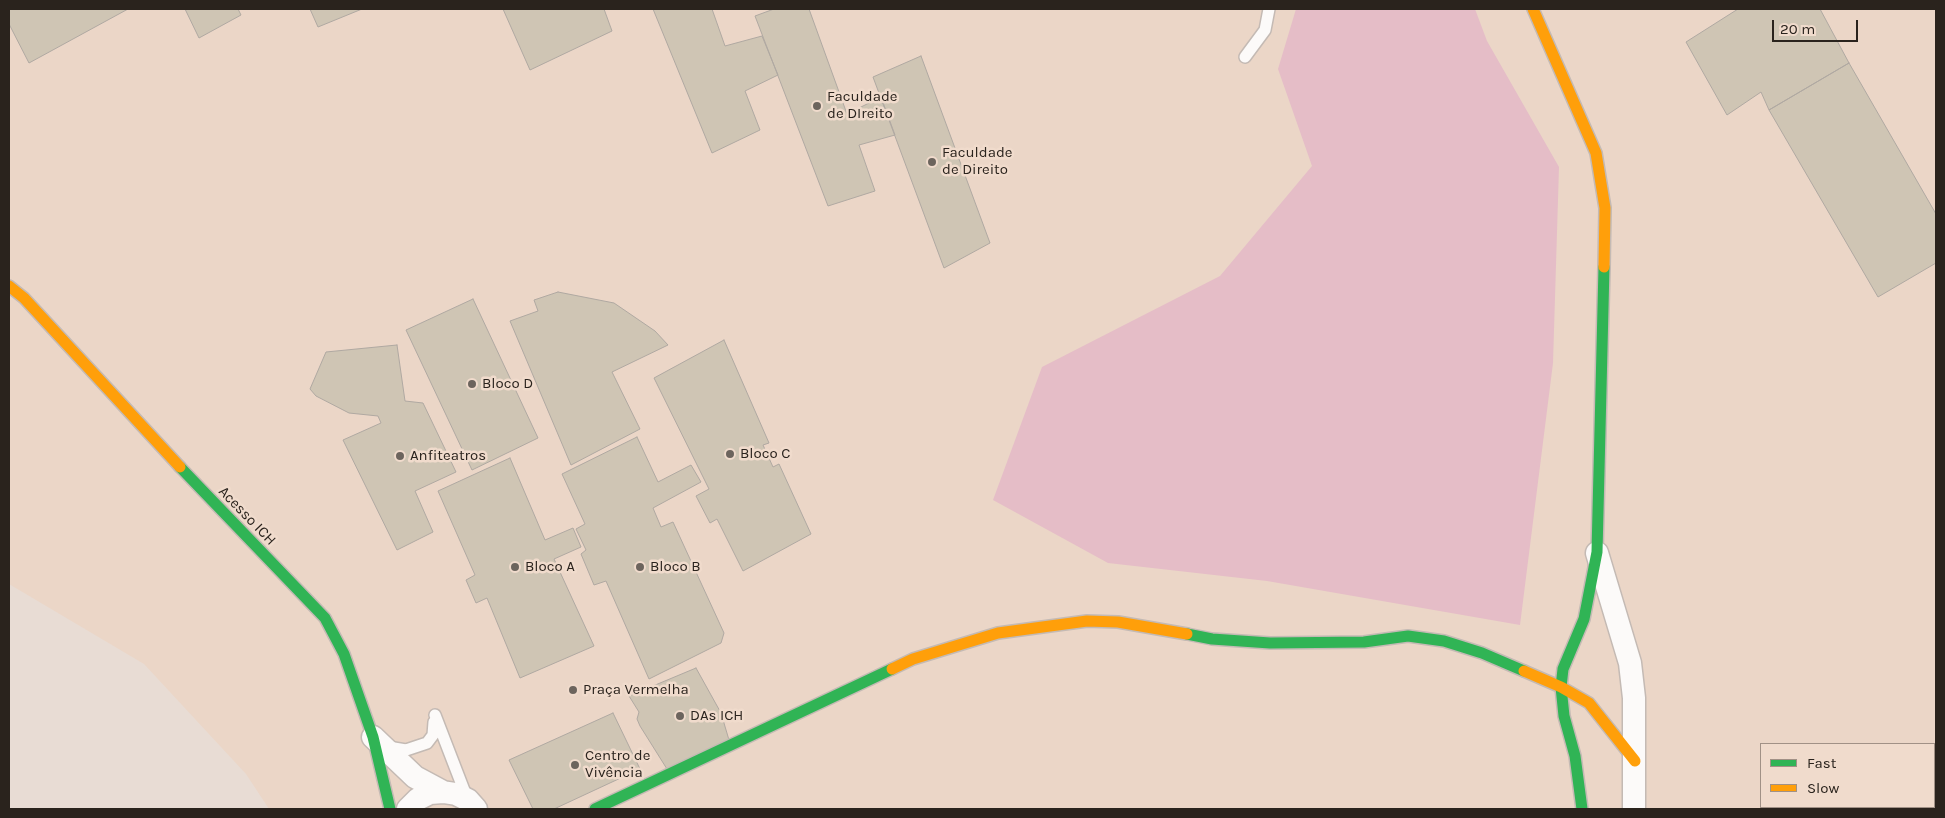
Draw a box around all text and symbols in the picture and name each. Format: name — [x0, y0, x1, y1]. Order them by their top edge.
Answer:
scale bar — [1775, 10, 1861, 42]
text: 20 m — [1780, 20, 1815, 38]
place label: Faculdade de DIreito — [827, 88, 898, 123]
marker: Faculdade de DIreito — [811, 100, 823, 112]
place label: Faculdade de Direito — [942, 144, 1013, 179]
marker: Faculdade de Direito — [926, 156, 938, 168]
place label: Bloco D — [482, 375, 533, 393]
marker: Bloco D — [466, 378, 478, 390]
place label: Bloco C — [740, 445, 790, 463]
place label: Anfiteatros — [410, 447, 486, 465]
marker: Bloco C — [724, 448, 736, 460]
marker: Anfiteatros — [394, 450, 406, 462]
street label: Acesso ICH — [214, 483, 280, 549]
place label: Bloco A — [525, 558, 575, 576]
place label: Bloco B — [650, 558, 701, 576]
marker: Bloco A — [509, 561, 521, 573]
marker: Bloco B — [634, 561, 646, 573]
place label: Praça Vermelha — [583, 681, 689, 699]
marker: Praça Vermelha — [567, 684, 579, 696]
place label: DAs ICH — [690, 707, 743, 725]
marker: DAs ICH — [674, 710, 686, 722]
legend — [1760, 743, 1935, 808]
place label: Centro de Vivência — [585, 747, 650, 782]
text: Fast — [1807, 754, 1836, 772]
marker: Centro de Vivência — [569, 759, 581, 771]
text: Slow — [1807, 779, 1839, 797]

